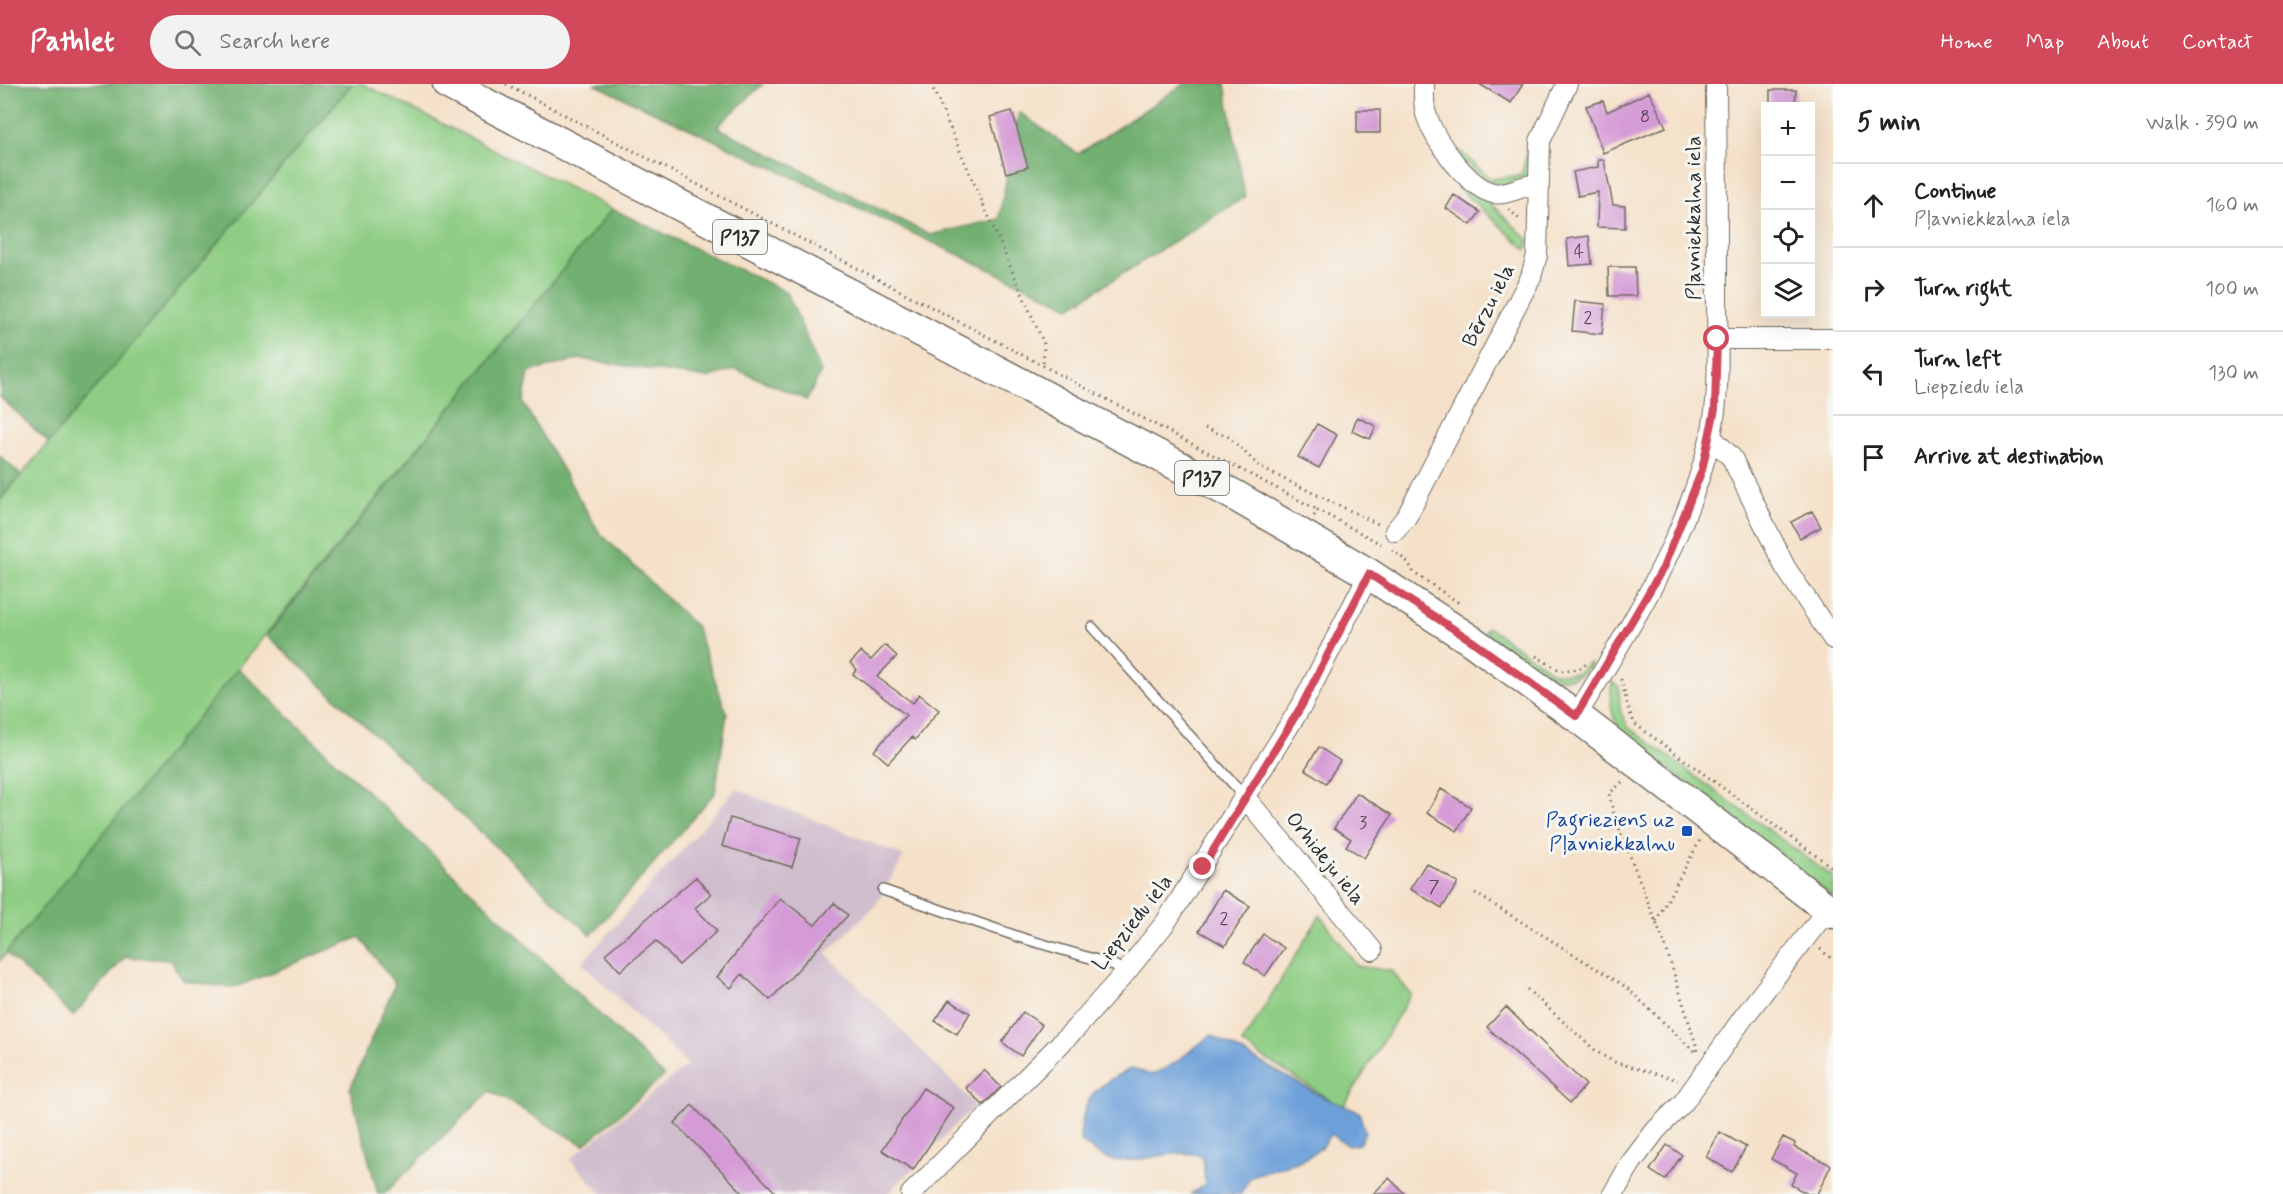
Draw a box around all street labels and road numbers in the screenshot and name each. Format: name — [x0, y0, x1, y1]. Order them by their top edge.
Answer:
street label: Pļavniekkalna iela — [1680, 136, 1708, 300]
road number: P137 — [713, 220, 767, 254]
street label: Bērzu iela — [1456, 259, 1522, 352]
road number: P137 — [1175, 461, 1229, 495]
street label: Orhideju iela — [1279, 806, 1371, 911]
street label: Liepziedu iela — [1086, 869, 1179, 977]

